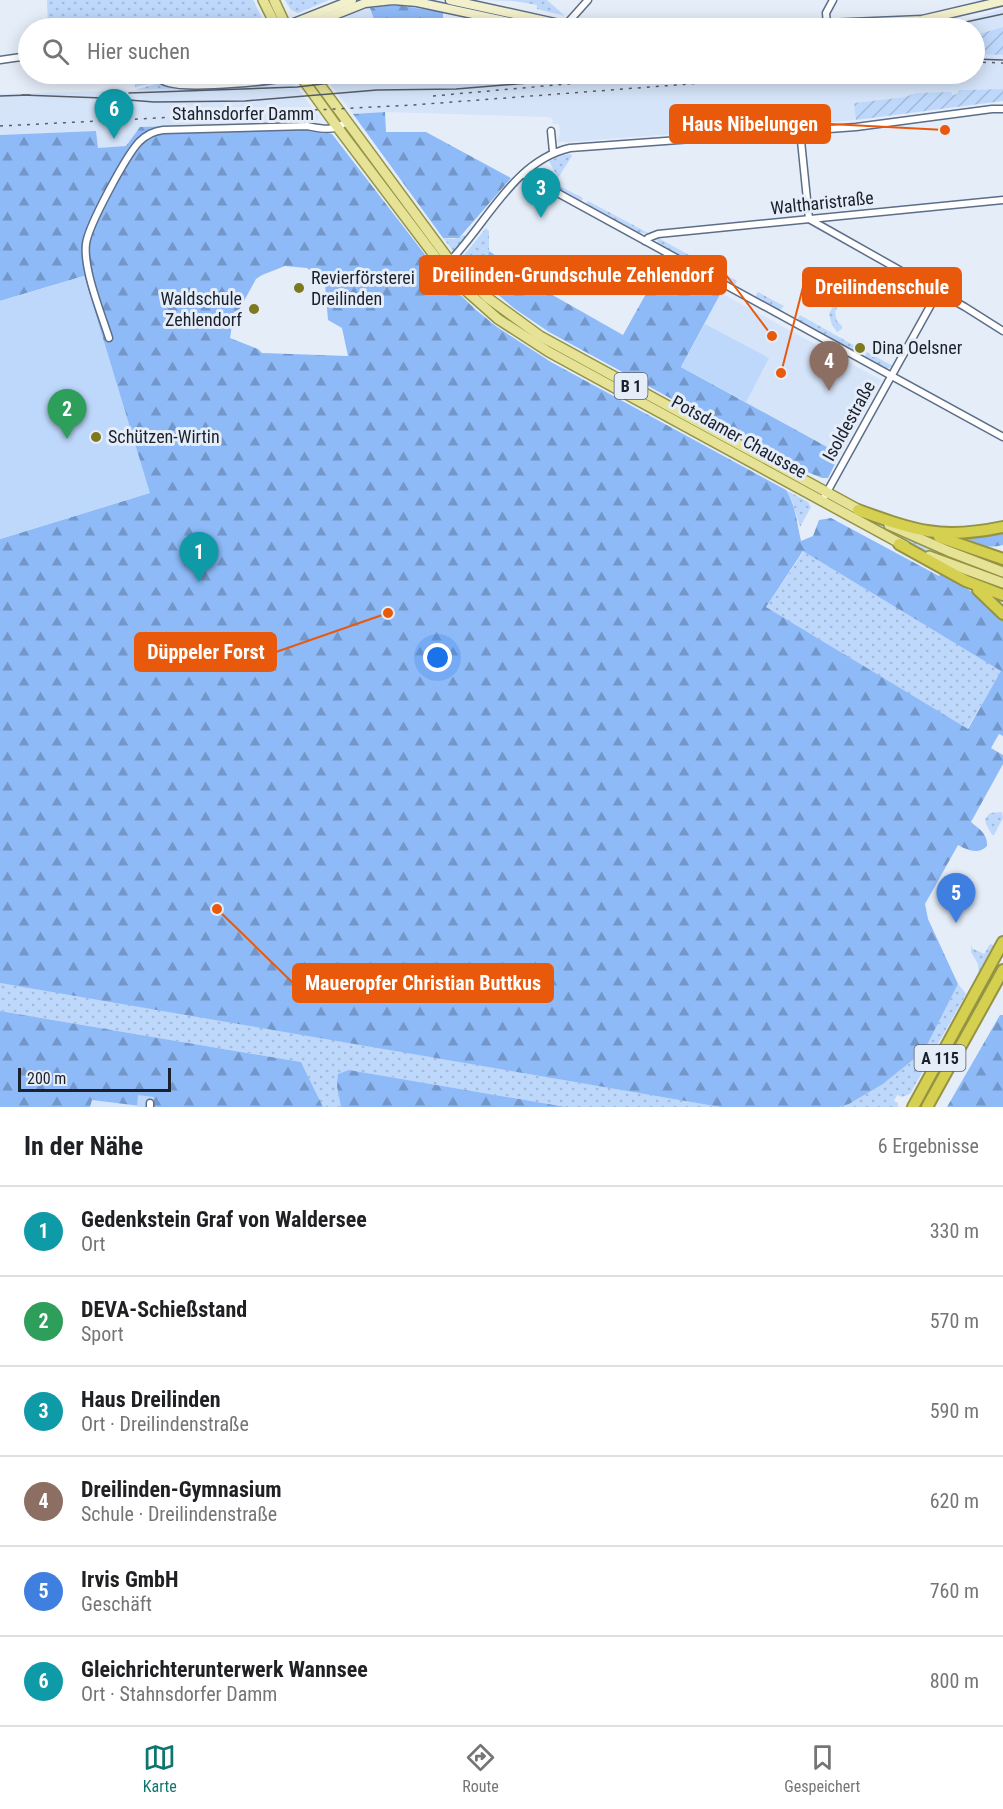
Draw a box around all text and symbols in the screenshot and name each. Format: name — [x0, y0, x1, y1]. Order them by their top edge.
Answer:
search box — [18, 18, 985, 84]
icon: search — [39, 35, 72, 68]
text: Hier suchen — [87, 39, 190, 64]
pin: 6 — [94, 90, 134, 139]
street label: Stahnsdorfer Damm — [172, 103, 314, 124]
callout: Haus Nibelungen — [670, 105, 830, 143]
text: Haus Nibelungen — [682, 112, 818, 136]
pin: 3 — [522, 168, 560, 218]
street label: Waltharistraße — [769, 187, 875, 218]
callout: Dreilinden-Grundschule Zehlendorf — [420, 256, 726, 294]
text: Dreilinden-Grundschule Zehlendorf — [432, 263, 714, 287]
place label: Revierförsterei Dreilinden — [311, 267, 415, 309]
callout: Dreilindenschule — [803, 268, 961, 306]
text: Dreilindenschule — [815, 275, 949, 299]
marker: Revierförsterei Dreilinden — [292, 281, 306, 295]
place label: Waldschule Zehlendorf — [160, 288, 242, 330]
marker: Waldschule Zehlendorf — [247, 302, 261, 316]
place label: Dina Oelsner — [872, 337, 963, 358]
marker: Dina Oelsner — [853, 341, 867, 355]
pin: 4 — [810, 342, 848, 391]
road number: B 1 — [614, 373, 648, 399]
street label: Isoldestraße — [818, 377, 879, 464]
pin: 2 — [48, 390, 86, 439]
street label: Potsdamer Chaussee — [668, 391, 810, 482]
place label: Schützen-Wirtin — [108, 426, 220, 447]
marker: Schützen-Wirtin — [89, 430, 103, 444]
pin: 1 — [180, 532, 218, 582]
callout: Düppeler Forst — [135, 633, 276, 671]
text: Düppeler Forst — [147, 640, 265, 664]
your location — [423, 643, 452, 672]
pin: 5 — [936, 874, 976, 923]
callout: Maueropfer Christian Buttkus — [293, 964, 553, 1002]
text: Maueropfer Christian Buttkus — [305, 971, 541, 995]
road number: A 115 — [914, 1045, 966, 1071]
scale bar — [18, 1065, 171, 1092]
text: 200 m — [27, 1069, 66, 1088]
text: In der Nähe — [24, 1131, 143, 1161]
text: 6 Ergebnisse — [878, 1134, 979, 1158]
text: Gedenkstein Graf von Waldersee — [81, 1207, 367, 1232]
text: 1 — [38, 1219, 49, 1243]
text: 330 m — [930, 1219, 979, 1243]
text: Ort — [81, 1232, 106, 1256]
text: DEVA-Schießstand — [81, 1297, 247, 1322]
text: 2 — [38, 1309, 49, 1333]
text: 570 m — [930, 1309, 979, 1333]
text: Sport — [81, 1322, 124, 1346]
text: Haus Dreilinden — [81, 1387, 221, 1412]
text: 3 — [38, 1399, 49, 1423]
text: 590 m — [930, 1399, 979, 1423]
text: Ort · Dreilindenstraße — [81, 1412, 249, 1436]
text: Dreilinden-Gymnasium — [81, 1477, 282, 1502]
text: 4 — [38, 1489, 49, 1513]
text: 620 m — [930, 1489, 979, 1513]
text: Schule · Dreilindenstraße — [81, 1502, 277, 1526]
text: Irvis GmbH — [81, 1567, 179, 1592]
text: 5 — [38, 1579, 49, 1603]
text: 760 m — [930, 1579, 979, 1603]
text: Geschäft — [81, 1592, 152, 1616]
text: Gleichrichterunterwerk Wannsee — [81, 1657, 368, 1682]
text: 6 — [38, 1669, 49, 1693]
text: 800 m — [930, 1669, 979, 1693]
text: Ort · Stahnsdorfer Damm — [81, 1682, 277, 1706]
tab: Karte — [143, 1741, 177, 1796]
tab: Route — [462, 1741, 499, 1796]
tab: Gespeichert — [784, 1741, 860, 1796]

